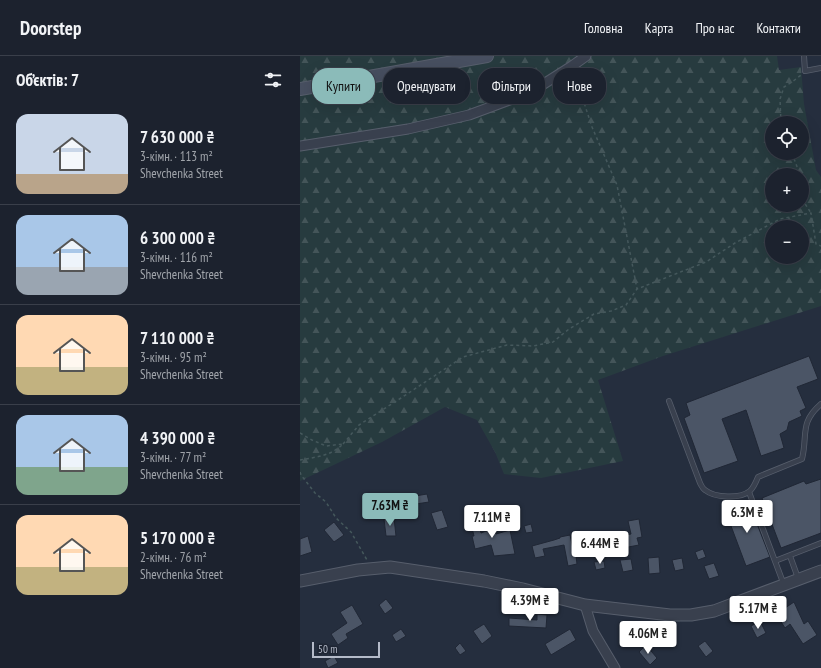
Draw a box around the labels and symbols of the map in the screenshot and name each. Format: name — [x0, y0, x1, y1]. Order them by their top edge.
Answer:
pin: 7.63M ₴ — [353, 493, 427, 527]
pin: 6.3M ₴ — [714, 500, 780, 534]
pin: 7.11M ₴ — [455, 505, 529, 539]
pin: 6.44M ₴ — [563, 531, 637, 565]
pin: 4.39M ₴ — [493, 588, 567, 622]
pin: 5.17M ₴ — [721, 596, 795, 630]
pin: 4.06M ₴ — [611, 621, 685, 655]
scale bar — [312, 640, 380, 659]

